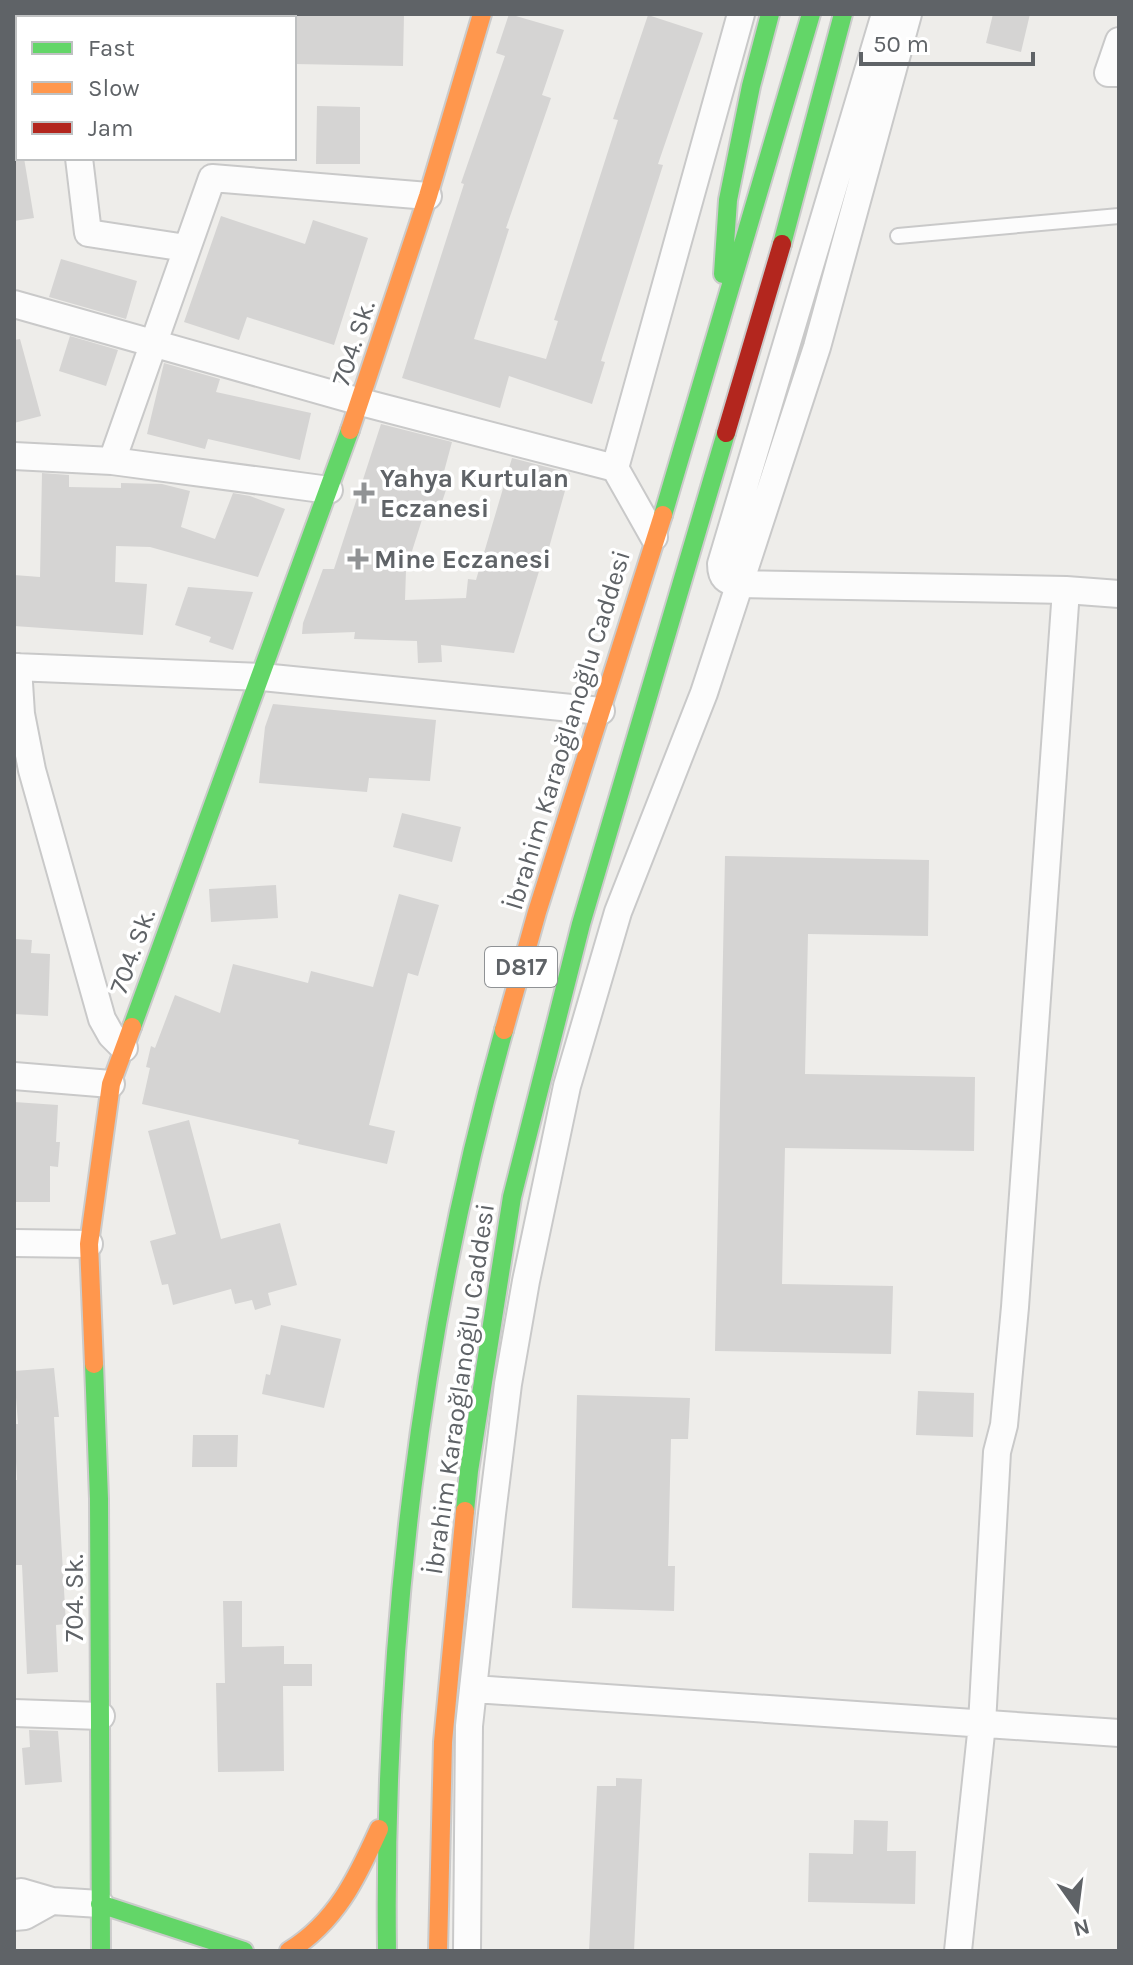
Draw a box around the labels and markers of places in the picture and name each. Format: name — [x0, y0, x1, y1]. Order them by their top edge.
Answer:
place label: Yahya Kurtulan Eczanesi — [380, 463, 569, 524]
marker: Yahya Kurtulan Eczanesi — [355, 484, 373, 502]
place label: Mine Eczanesi — [374, 544, 551, 575]
marker: Mine Eczanesi — [349, 550, 367, 568]

